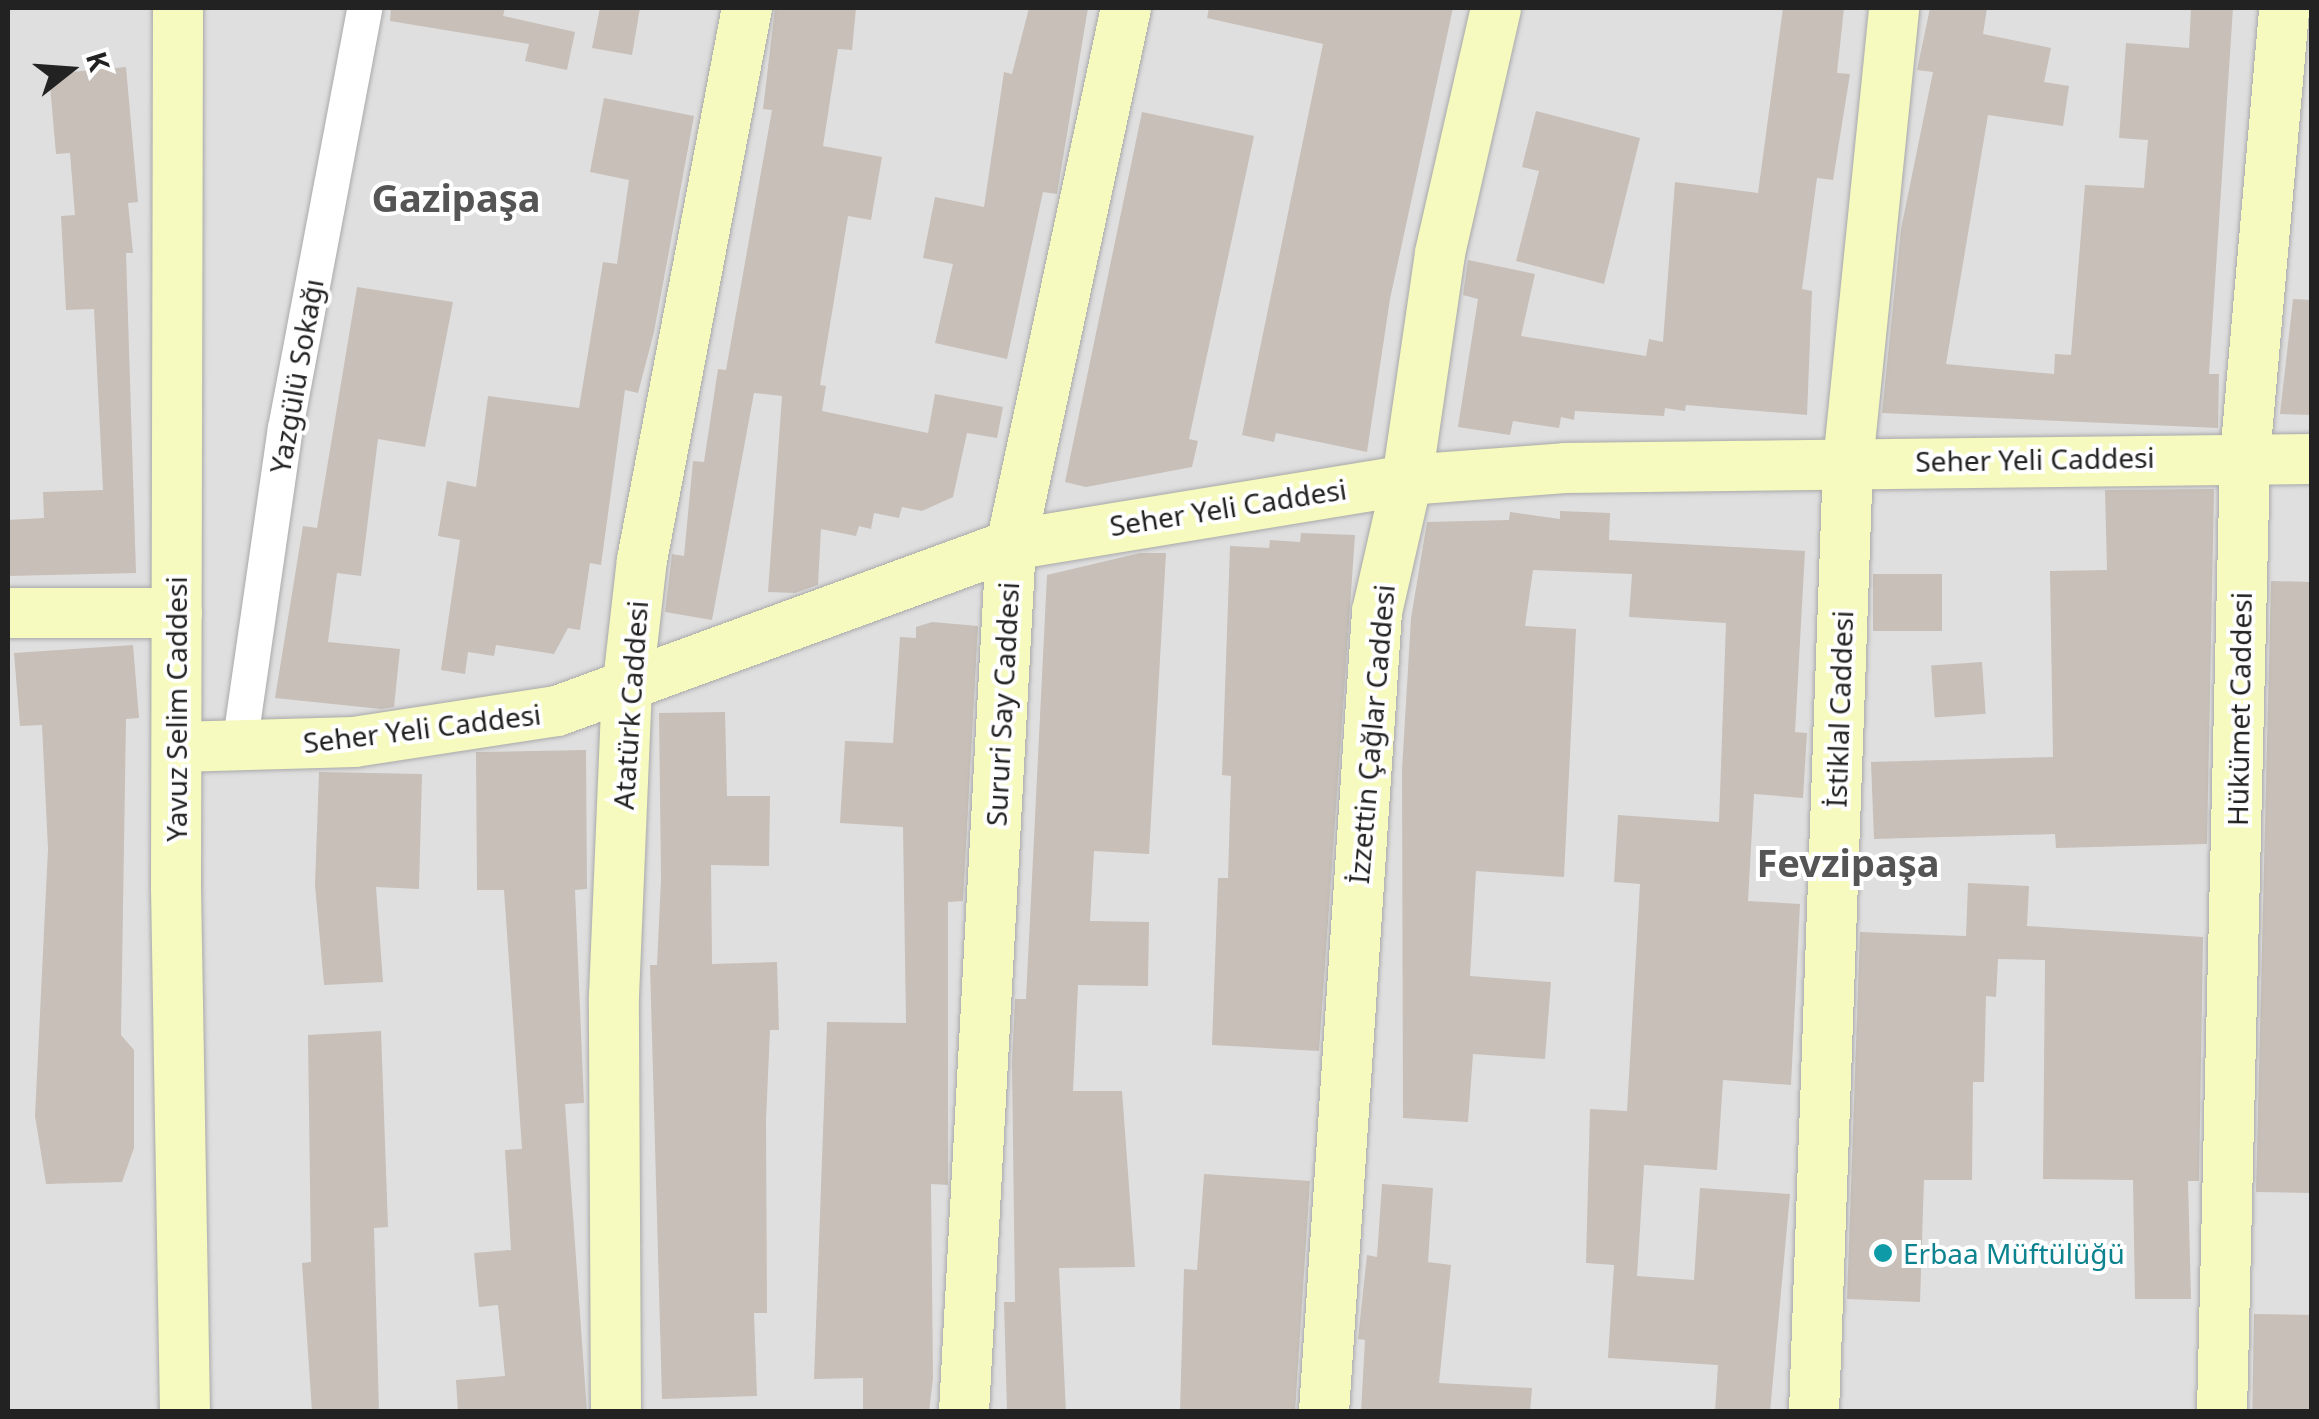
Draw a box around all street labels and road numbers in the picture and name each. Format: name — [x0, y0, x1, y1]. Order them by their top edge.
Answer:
street label: Yazgülü Sokağı — [262, 276, 330, 476]
street label: Seher Yeli Caddesi — [1915, 440, 2155, 478]
street label: Seher Yeli Caddesi — [1107, 472, 1349, 542]
street label: Yavuz Selim Caddesi — [159, 576, 193, 842]
street label: Sururi Say Caddesi — [979, 581, 1025, 827]
street label: İzzettin Çağlar Caddesi — [1341, 583, 1401, 885]
street label: Hükümet Caddesi — [2220, 592, 2258, 826]
street label: Atatürk Caddesi — [606, 599, 654, 811]
street label: İstiklal Caddesi — [1819, 610, 1859, 808]
street label: Seher Yeli Caddesi — [301, 697, 543, 759]

